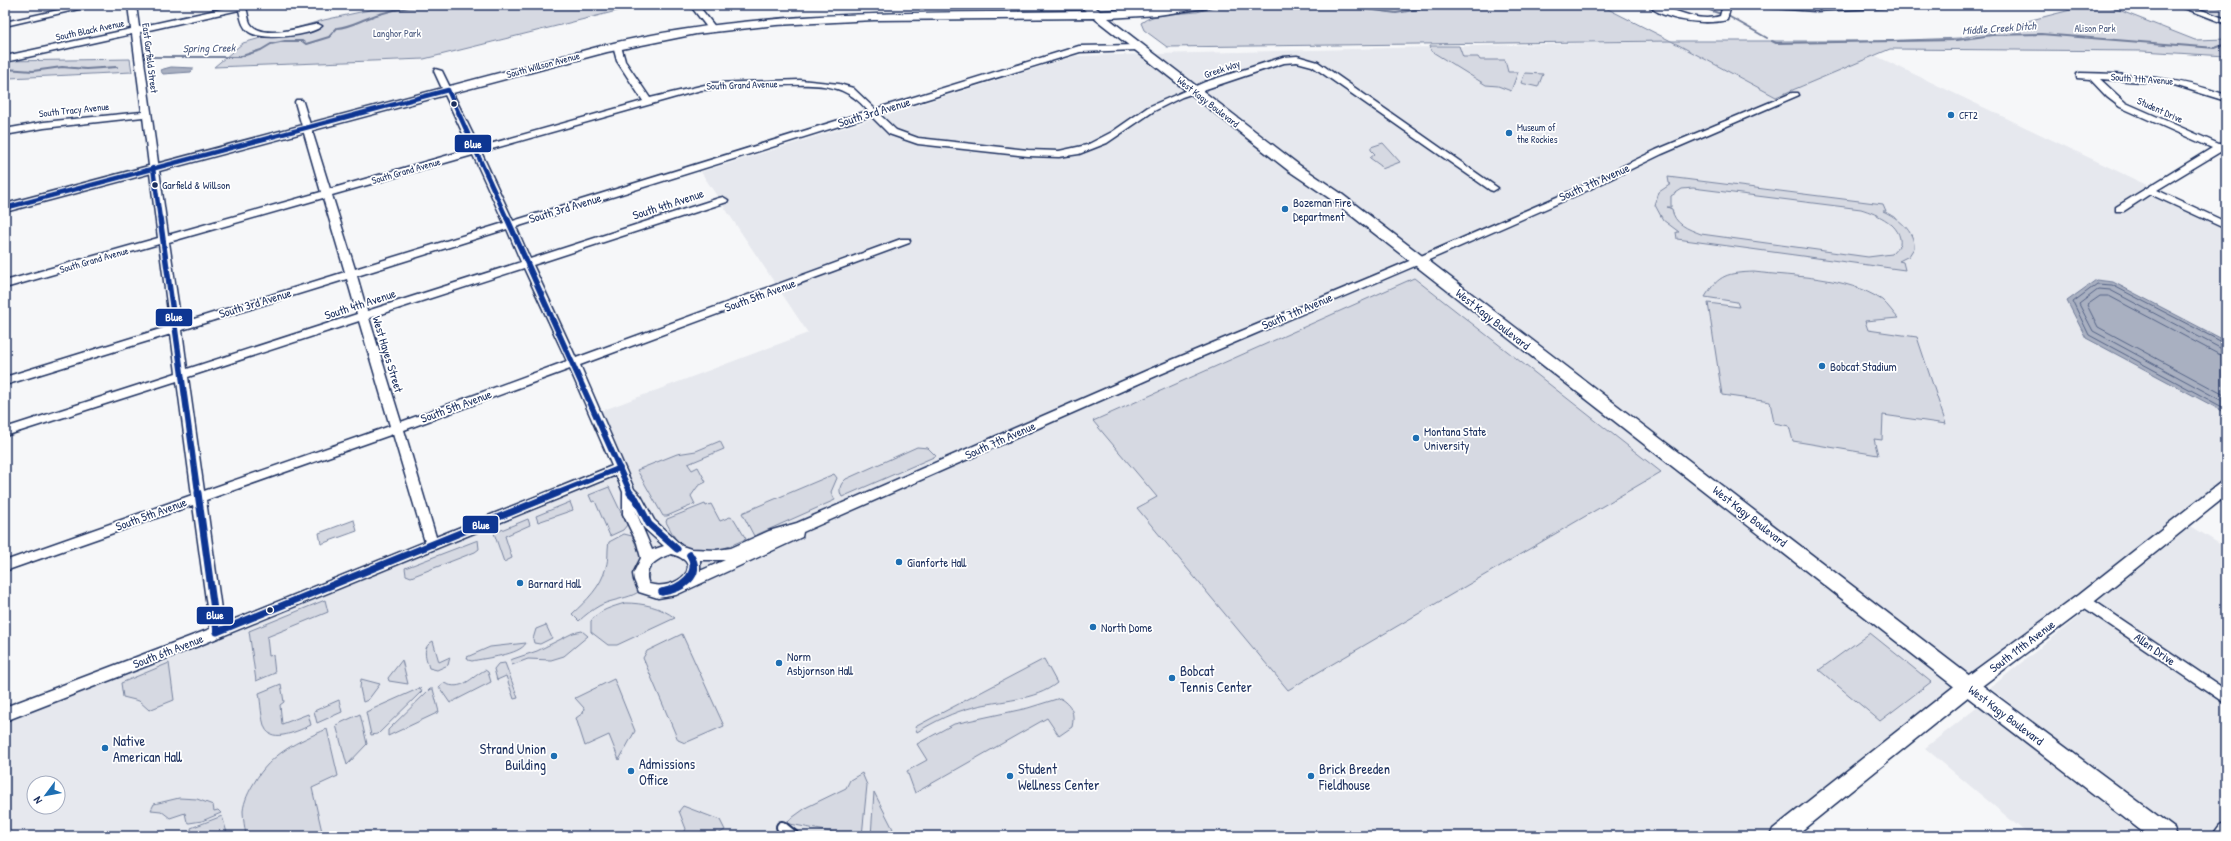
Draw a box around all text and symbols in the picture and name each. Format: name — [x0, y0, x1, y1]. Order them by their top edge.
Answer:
street label: South Black Avenue — [54, 16, 126, 44]
water label: Middle Creek Ditch — [1962, 18, 2038, 38]
street label: East Garfield Street — [139, 22, 161, 94]
park label: Alison Park — [2074, 22, 2116, 35]
park label: Langhor Park — [373, 27, 421, 40]
water label: Spring Creek — [183, 41, 237, 56]
street label: South Willson Avenue — [505, 49, 581, 81]
street label: Greek Way — [1202, 57, 1242, 81]
street label: South 7th Avenue — [2110, 70, 2174, 88]
street label: West Kagy Boulevard — [1174, 74, 1242, 130]
street label: South Grand Avenue — [706, 77, 778, 93]
street label: South 3rd Avenue — [836, 93, 913, 131]
street label: Student Drive — [2135, 94, 2185, 126]
unlabelled marker — [449, 99, 459, 109]
street label: South Tracy Avenue — [38, 100, 110, 120]
place label: CFT2 — [1959, 109, 1978, 122]
marker: CFT2 — [1946, 110, 1956, 120]
place label: Museum of the Rockies — [1517, 121, 1558, 146]
marker: Museum of the Rockies — [1504, 128, 1514, 138]
line badge: Blue — [454, 134, 492, 153]
text: Blue — [464, 137, 482, 151]
street label: South Grand Avenue — [370, 155, 442, 187]
street label: South 7th Avenue — [1556, 159, 1632, 205]
place label: Garfield & Willson — [162, 178, 230, 192]
marker: Garfield & Willson — [150, 180, 160, 190]
street label: South 4th Avenue — [630, 184, 706, 224]
street label: South 3rd Avenue — [527, 189, 604, 227]
place label: Bozeman Fire Department — [1293, 194, 1352, 225]
marker: Bozeman Fire Department — [1280, 204, 1290, 214]
street label: South Grand Avenue — [58, 244, 130, 276]
street label: South 5th Avenue — [722, 274, 798, 316]
street label: South 3rd Avenue — [217, 284, 294, 322]
street label: South 4th Avenue — [322, 284, 398, 324]
street label: West Kagy Boulevard — [1452, 284, 1534, 354]
street label: South 7th Avenue — [1259, 288, 1335, 334]
line badge: Blue — [155, 308, 193, 327]
text: Blue — [165, 310, 183, 324]
street label: West Hayes Street — [368, 314, 408, 395]
place label: Bobcat Stadium — [1830, 358, 1897, 375]
marker: Bobcat Stadium — [1817, 361, 1827, 371]
street label: South 5th Avenue — [418, 385, 494, 427]
street label: South 7th Avenue — [962, 417, 1038, 463]
place label: Montana State University — [1424, 423, 1487, 454]
marker: Montana State University — [1411, 433, 1421, 443]
street label: West Kagy Boulevard — [1709, 481, 1791, 551]
street label: South 5th Avenue — [113, 493, 189, 535]
line badge: Blue — [462, 515, 499, 534]
text: Blue — [472, 518, 490, 532]
place label: Gianforte Hall — [907, 554, 967, 571]
marker: Gianforte Hall — [894, 557, 904, 567]
place label: Barnard Hall — [528, 575, 582, 592]
marker: Barnard Hall — [515, 578, 525, 588]
unlabelled marker — [265, 605, 275, 615]
line badge: Blue — [196, 606, 234, 625]
text: Blue — [206, 608, 224, 622]
street label: South 11th Avenue — [1986, 616, 2058, 676]
place label: North Dome — [1101, 619, 1152, 636]
marker: North Dome — [1088, 622, 1098, 632]
street label: Allen Drive — [2131, 629, 2179, 669]
street label: South 6th Avenue — [130, 630, 206, 672]
place label: Norm Asbjornson Hall — [787, 648, 854, 679]
marker: Norm Asbjornson Hall — [774, 658, 784, 668]
place label: Bobcat Tennis Center — [1180, 661, 1252, 696]
marker: Bobcat Tennis Center — [1167, 673, 1177, 683]
street label: West Kagy Boulevard — [1965, 681, 2047, 749]
place label: Native American Hall — [113, 731, 183, 766]
place label: Strand Union Building — [480, 739, 546, 775]
marker: Native American Hall — [100, 743, 110, 753]
marker: Strand Union Building — [549, 751, 559, 761]
place label: Admissions Office — [639, 754, 695, 789]
place label: Student Wellness Center — [1018, 759, 1100, 794]
place label: Brick Breeden Fieldhouse — [1318, 759, 1390, 794]
marker: Admissions Office — [626, 766, 636, 776]
marker: Student Wellness Center — [1005, 771, 1015, 781]
marker: Brick Breeden Fieldhouse — [1306, 771, 1316, 781]
north arrow — [26, 775, 66, 815]
text: N — [30, 794, 45, 806]

